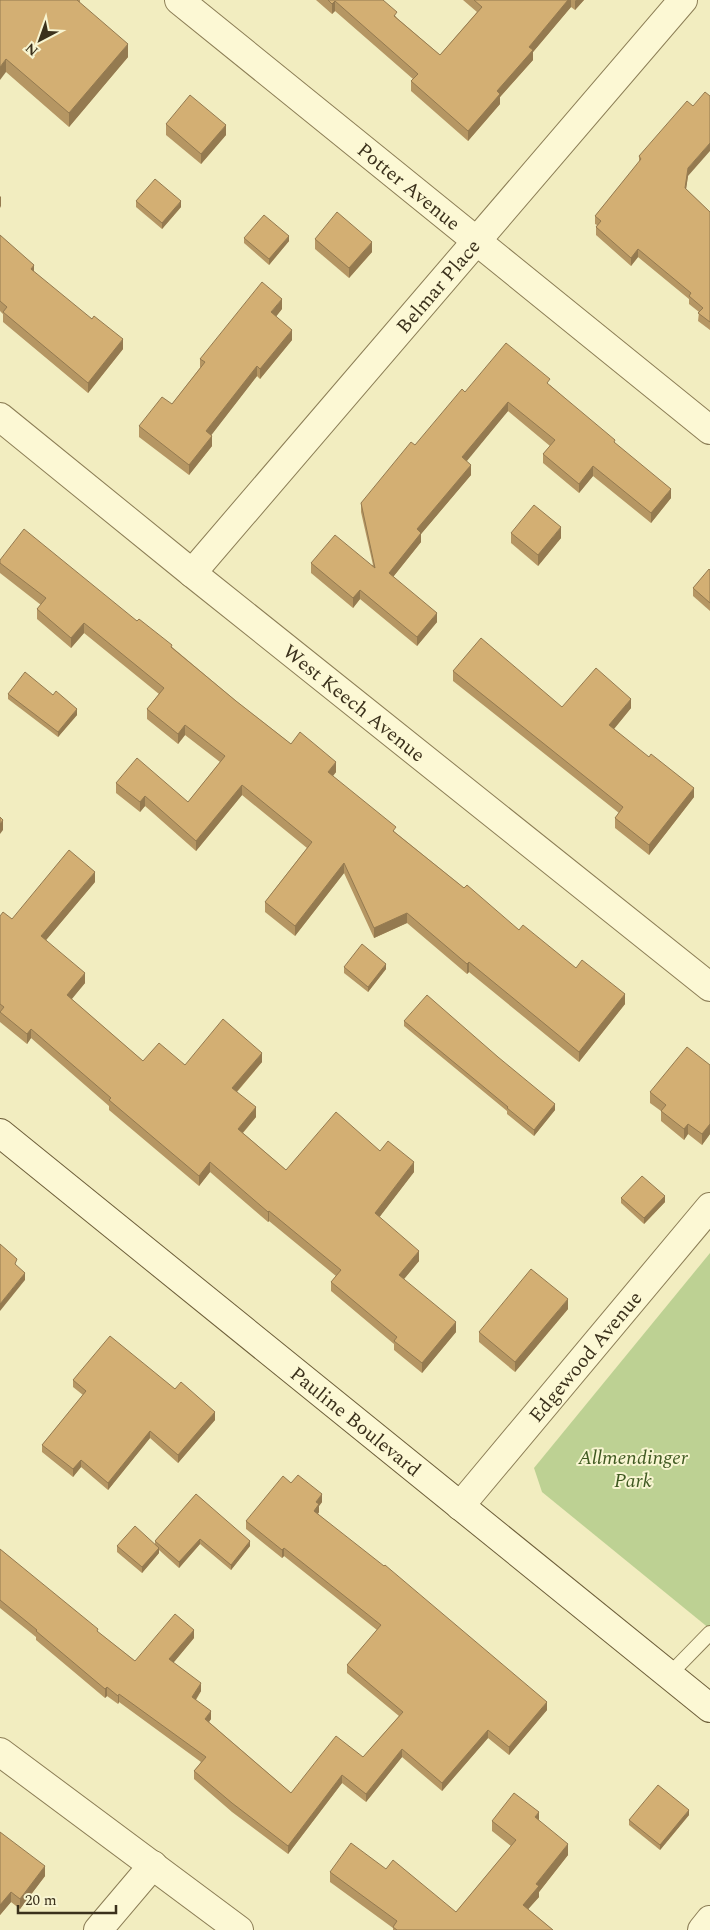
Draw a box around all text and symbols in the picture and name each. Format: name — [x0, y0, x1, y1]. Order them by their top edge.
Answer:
north arrow — [15, 15, 65, 65]
text: N — [21, 38, 43, 61]
street label: Potter Avenue — [350, 136, 467, 238]
street label: Belmar Place — [389, 233, 488, 341]
street label: West Keech Avenue — [276, 637, 431, 770]
street label: Edgewood Avenue — [522, 1285, 650, 1429]
street label: Pauline Boulevard — [283, 1360, 427, 1484]
park label: Allmendinger Park — [577, 1443, 689, 1496]
scale bar — [18, 1882, 115, 1914]
text: 20 m — [25, 1889, 57, 1912]

